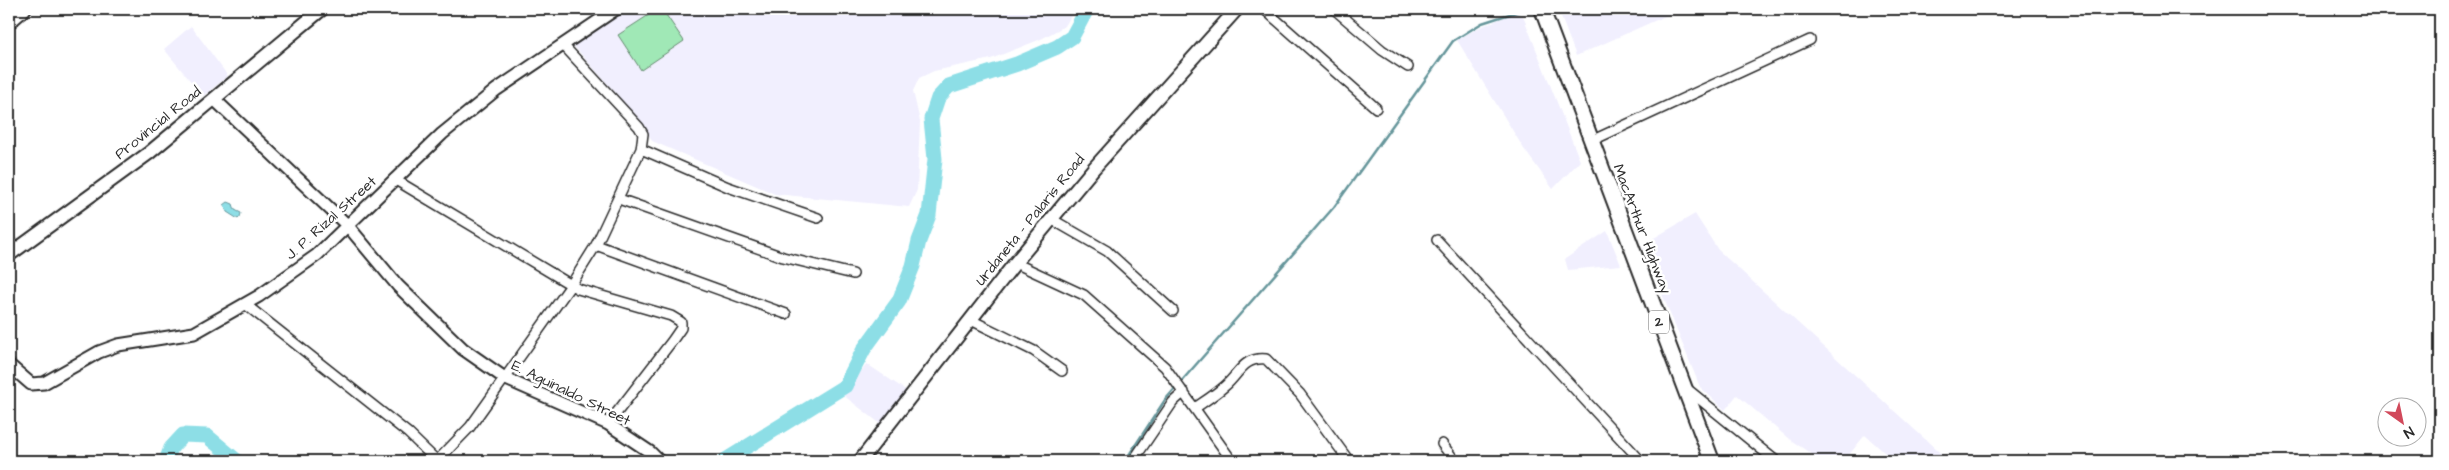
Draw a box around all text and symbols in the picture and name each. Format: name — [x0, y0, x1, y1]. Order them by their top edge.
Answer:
street label: Provincial Road — [110, 81, 206, 165]
street label: Urdaneta - Palaris Road — [970, 150, 1090, 290]
street label: MacArthur Highway — [1607, 161, 1676, 297]
street label: J. P. Rizal Street — [281, 171, 381, 265]
road number: 2 — [1649, 311, 1669, 334]
street label: E. Aguinaldo Street — [507, 355, 634, 432]
north arrow — [2376, 398, 2426, 448]
text: N — [2399, 421, 2418, 443]

